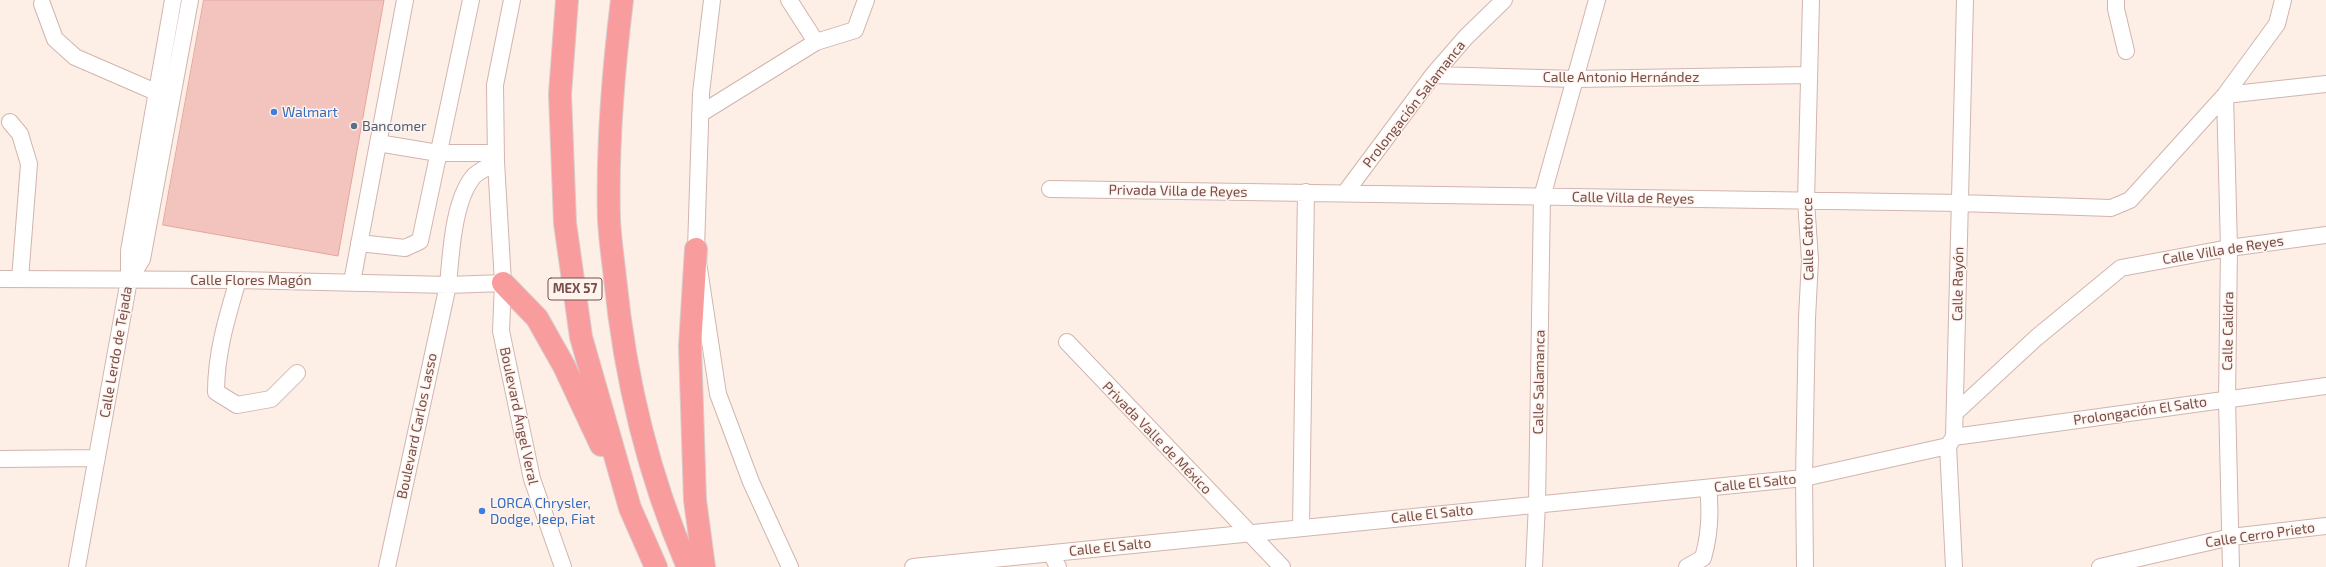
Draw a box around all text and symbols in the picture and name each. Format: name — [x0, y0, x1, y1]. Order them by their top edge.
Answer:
street label: Prolongación Salamanca — [1359, 37, 1469, 171]
street label: Calle Antonio Hernández — [1543, 69, 1699, 85]
place label: Walmart — [282, 104, 338, 120]
marker: Walmart — [269, 107, 279, 117]
place label: Bancomer — [362, 118, 427, 134]
marker: Bancomer — [349, 121, 359, 131]
street label: Privada Villa de Reyes — [1108, 181, 1248, 201]
street label: Calle Villa de Reyes — [1572, 189, 1694, 207]
street label: Calle Catorce — [1799, 197, 1817, 281]
street label: Calle Villa de Reyes — [2161, 232, 2285, 268]
street label: Calle Rayón — [1949, 247, 1967, 321]
street label: Calle Flores Magón — [190, 272, 312, 288]
road number: MEX 57 — [548, 278, 602, 300]
street label: Calle Lerdo de Tejada — [96, 285, 136, 419]
street label: Calle Calidra — [2219, 291, 2237, 371]
street label: Calle Salamanca — [1530, 330, 1548, 434]
street label: Boulevard Ángel Veral — [496, 346, 542, 486]
street label: Boulevard Carlos Lasso — [393, 352, 441, 500]
street label: Privada Valle de México — [1099, 378, 1215, 498]
street label: Prolongación El Salto — [2072, 393, 2208, 429]
street label: Calle El Salto — [1713, 470, 1797, 496]
place label: LORCA Chrysler, Dodge, Jeep, Fiat — [490, 495, 595, 528]
street label: Calle El Salto — [1390, 501, 1474, 527]
marker: LORCA Chrysler, Dodge, Jeep, Fiat — [477, 506, 487, 516]
street label: Calle Cerro Prieto — [2204, 519, 2316, 551]
street label: Calle El Salto — [1068, 534, 1152, 560]

